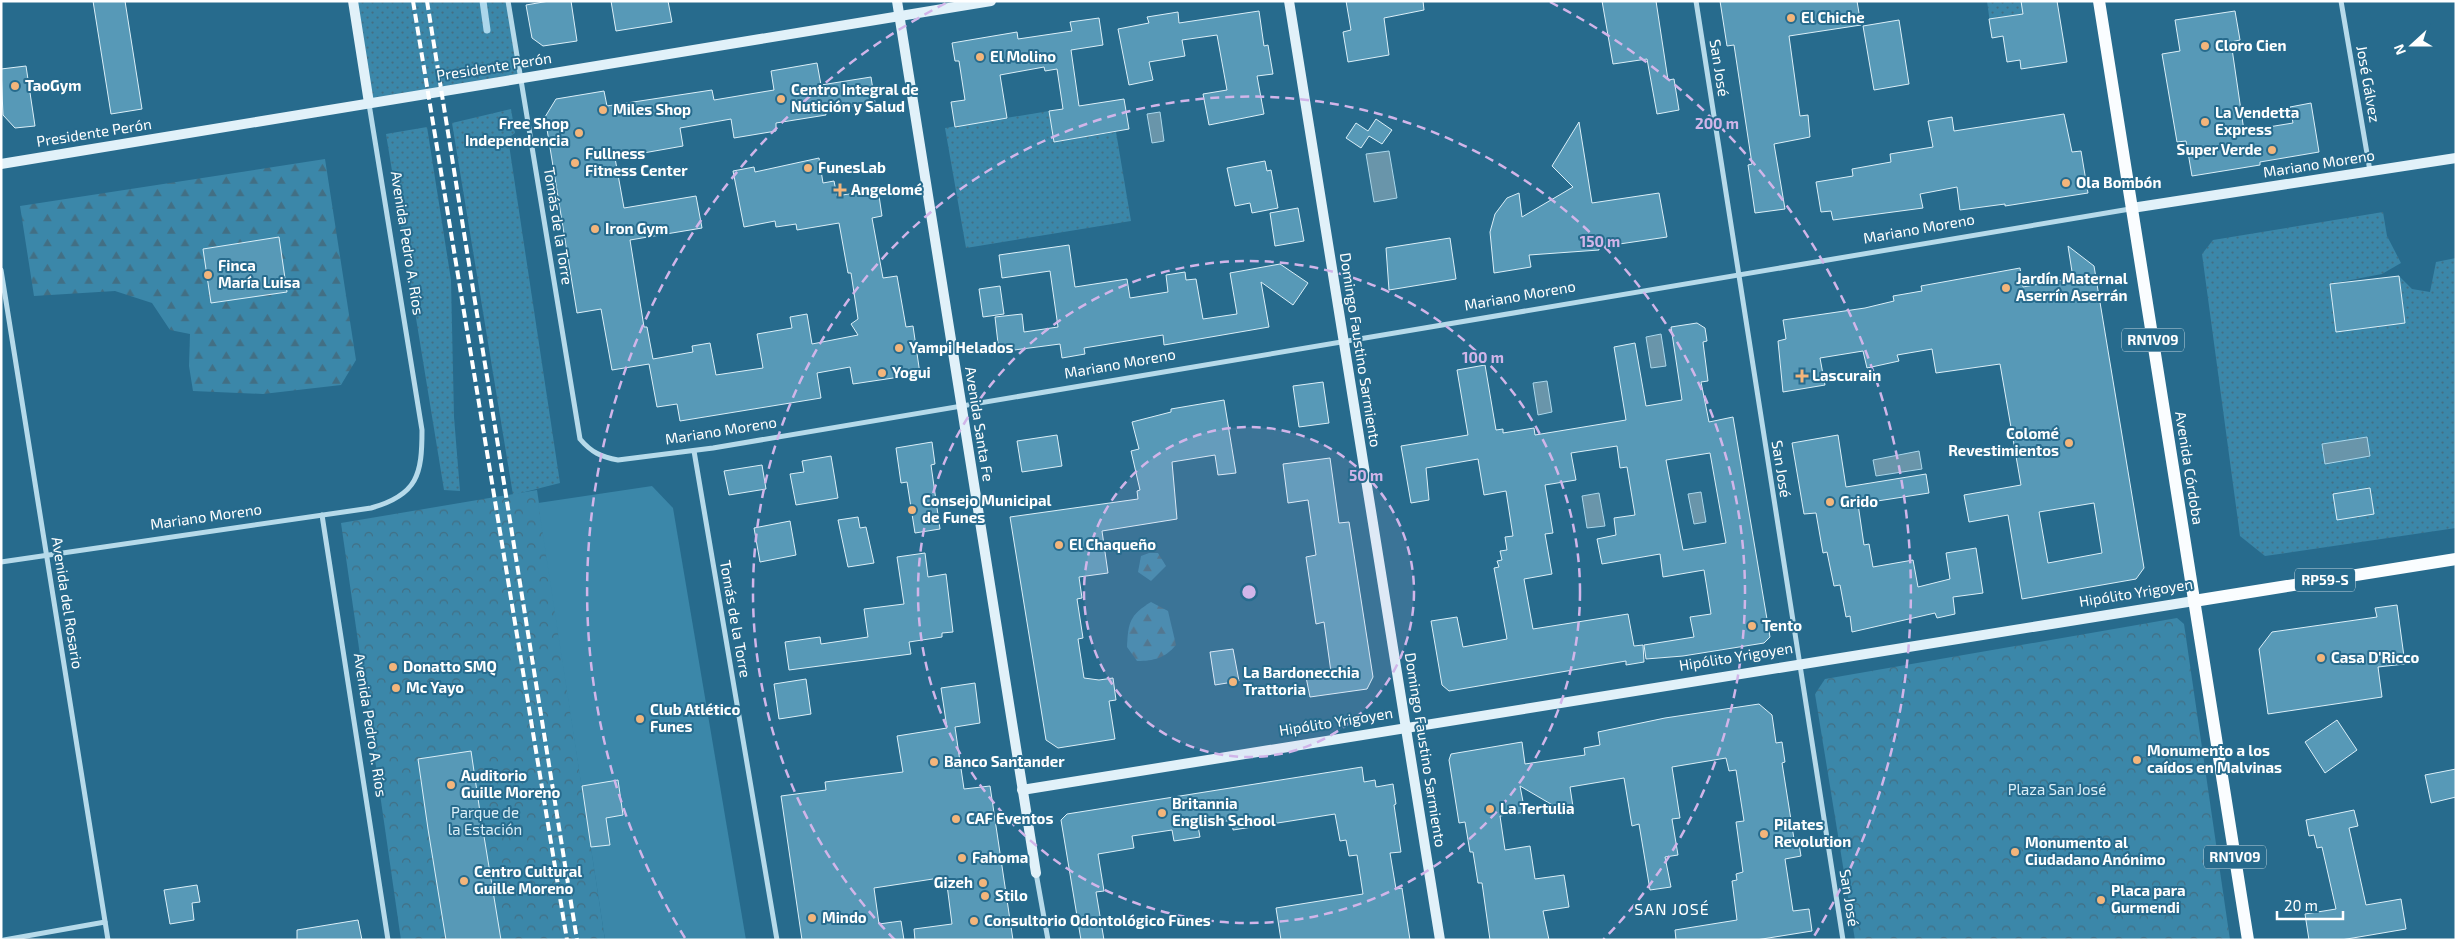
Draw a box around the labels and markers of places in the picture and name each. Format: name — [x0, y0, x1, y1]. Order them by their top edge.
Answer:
place label: El Chiche — [1801, 8, 1865, 26]
marker: El Chiche — [1785, 12, 1797, 24]
place label: Cloro Cien — [2215, 36, 2286, 54]
marker: Cloro Cien — [2199, 40, 2211, 52]
place label: El Molino — [990, 47, 1056, 65]
marker: El Molino — [974, 51, 986, 63]
place label: TaoGym — [25, 76, 82, 95]
marker: TaoGym — [9, 80, 21, 92]
place label: Centro Integral de Nutición y Salud — [791, 80, 919, 116]
marker: Centro Integral de Nutición y Salud — [775, 93, 787, 105]
place label: Miles Shop — [613, 100, 691, 118]
place label: La Vendetta Express — [2215, 103, 2299, 138]
marker: Miles Shop — [597, 104, 609, 116]
place label: Free Shop Independencia — [465, 114, 569, 149]
marker: La Vendetta Express — [2199, 116, 2211, 128]
marker: Free Shop Independencia — [573, 127, 585, 139]
place label: Super Verde — [2177, 140, 2262, 158]
place label: Fullness Fitness Center — [585, 144, 688, 179]
marker: Super Verde — [2266, 144, 2278, 156]
marker: Fullness Fitness Center — [569, 157, 581, 169]
place label: FunesLab — [818, 158, 886, 176]
marker: FunesLab — [802, 162, 814, 174]
place label: Ola Bombón — [2076, 173, 2161, 191]
marker: Ola Bombón — [2060, 177, 2072, 189]
place label: Angelomé — [851, 180, 922, 198]
marker: Angelomé — [833, 183, 847, 197]
place label: Iron Gym — [605, 219, 668, 238]
marker: Iron Gym — [589, 223, 601, 235]
place label: Finca María Luisa — [218, 256, 300, 291]
marker: Finca María Luisa — [202, 269, 214, 281]
place label: Jardín Maternal Aserrín Aserrán — [2016, 269, 2128, 304]
marker: Jardín Maternal Aserrín Aserrán — [2000, 282, 2012, 294]
place label: Yampi Helados — [909, 338, 1013, 356]
marker: Yampi Helados — [893, 342, 905, 354]
place label: Yogui — [892, 363, 931, 381]
place label: Lascurain — [1812, 366, 1881, 384]
marker: Yogui — [876, 367, 888, 379]
marker: Lascurain — [1796, 370, 1808, 382]
place label: Colomé Revestimientos — [1948, 424, 2059, 459]
marker: Colomé Revestimientos — [2063, 437, 2075, 449]
place label: Consejo Municipal de Funes — [922, 491, 1051, 526]
place label: Grido — [1840, 492, 1878, 510]
marker: Grido — [1824, 496, 1836, 508]
marker: Consejo Municipal de Funes — [906, 504, 918, 516]
place label: El Chaqueño — [1069, 535, 1156, 553]
marker: El Chaqueño — [1053, 539, 1065, 551]
centre of rings — [1240, 583, 1258, 601]
place label: Tento — [1762, 616, 1802, 634]
marker: Tento — [1746, 620, 1758, 632]
place label: Casa D'Ricco — [2331, 648, 2419, 666]
marker: Casa D'Ricco — [2315, 652, 2327, 664]
place label: Donatto SMQ — [403, 657, 497, 676]
marker: Donatto SMQ — [387, 661, 399, 673]
place label: La Bardonecchia Trattoria — [1243, 663, 1359, 698]
marker: La Bardonecchia Trattoria — [1227, 676, 1239, 688]
place label: Mc Yayo — [406, 678, 464, 697]
marker: Mc Yayo — [390, 682, 402, 694]
place label: Club Atlético Funes — [650, 700, 740, 735]
marker: Club Atlético Funes — [634, 713, 646, 725]
place label: Monumento a los caídos en Malvinas — [2147, 741, 2282, 776]
place label: Banco Santander — [944, 752, 1065, 770]
marker: Monumento a los caídos en Malvinas — [2131, 754, 2143, 766]
marker: Banco Santander — [928, 756, 940, 768]
place label: Auditorio Guille Moreno — [461, 766, 561, 801]
marker: Auditorio Guille Moreno — [445, 779, 457, 791]
place label: Britannia English School — [1172, 794, 1276, 829]
place label: La Tertulia — [1500, 799, 1575, 817]
marker: La Tertulia — [1484, 803, 1496, 815]
marker: Britannia English School — [1156, 807, 1168, 819]
place label: CAF Eventos — [966, 809, 1053, 827]
marker: CAF Eventos — [950, 813, 962, 825]
place label: Pilates Revolution — [1774, 815, 1851, 850]
marker: Pilates Revolution — [1758, 828, 1770, 840]
place label: Monumento al Ciudadano Anónimo — [2025, 833, 2166, 868]
marker: Monumento al Ciudadano Anónimo — [2009, 846, 2021, 858]
place label: Fahoma — [972, 848, 1028, 866]
marker: Fahoma — [956, 852, 968, 864]
place label: Centro Cultural Guille Moreno — [474, 862, 582, 897]
place label: Gizeh — [934, 873, 973, 891]
marker: Centro Cultural Guille Moreno — [458, 875, 470, 887]
marker: Gizeh — [977, 877, 989, 889]
place label: Placa para Gurmendi — [2111, 881, 2186, 916]
place label: Stilo — [995, 886, 1028, 904]
marker: Stilo — [979, 890, 991, 902]
marker: Placa para Gurmendi — [2095, 894, 2107, 906]
place label: Mindo — [822, 908, 867, 926]
place label: Consultorio Odontológico Funes — [984, 911, 1211, 929]
marker: Mindo — [806, 912, 818, 924]
marker: Consultorio Odontológico Funes — [968, 915, 980, 927]

